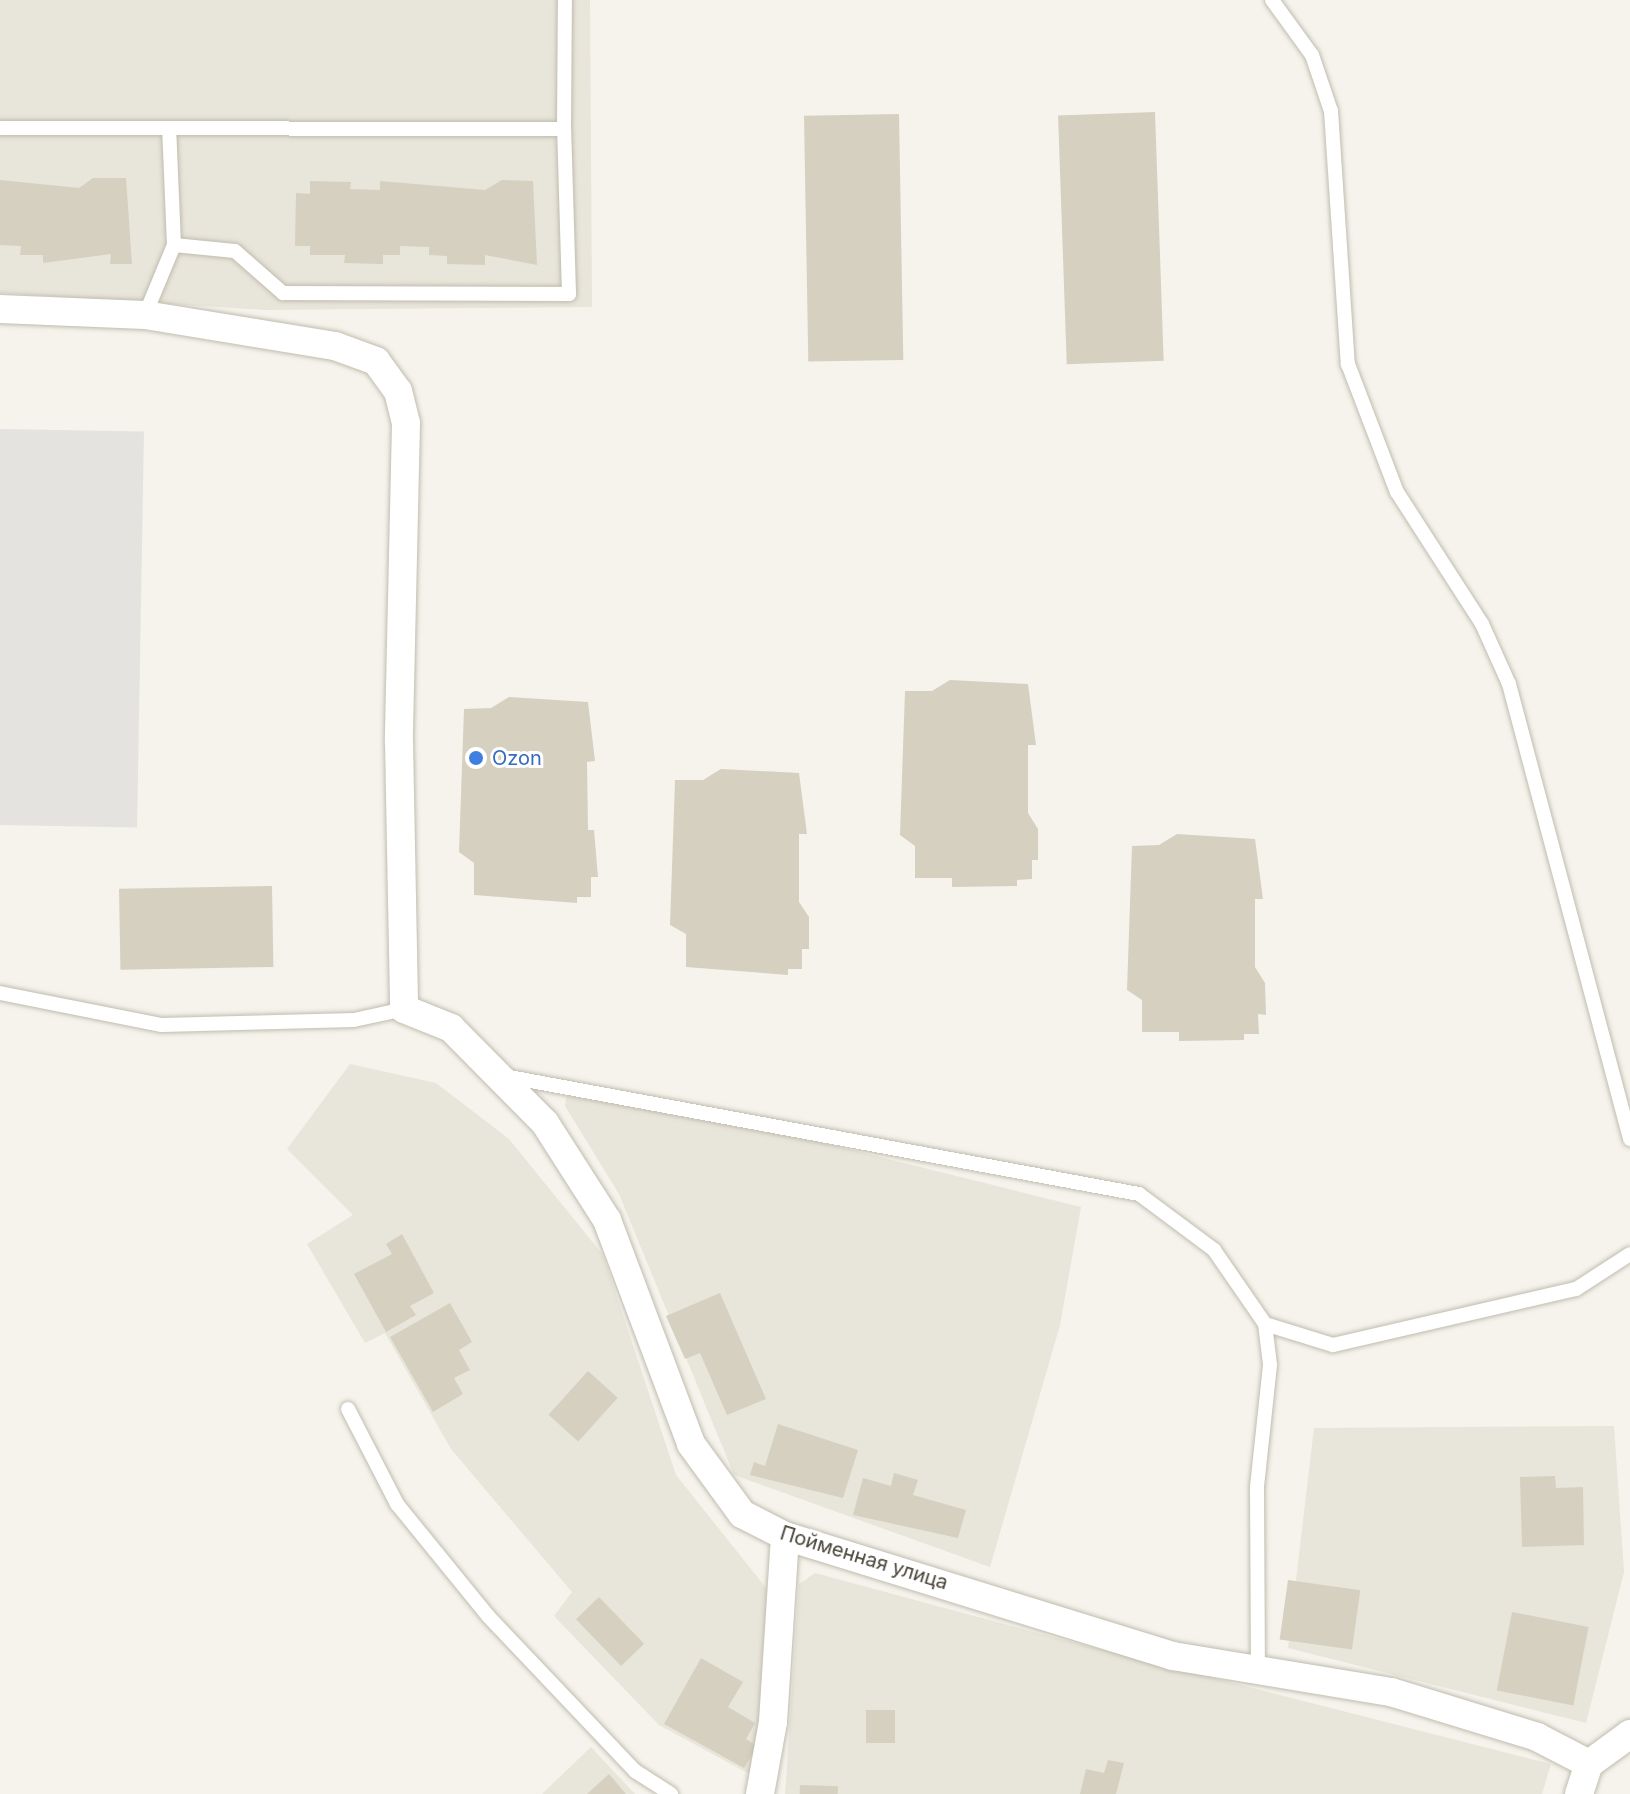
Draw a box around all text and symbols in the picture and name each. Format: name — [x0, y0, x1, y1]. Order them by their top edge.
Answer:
place label: Ozon — [492, 746, 542, 770]
marker: Ozon — [467, 749, 485, 767]
street label: Пойменная улица — [777, 1521, 951, 1595]

